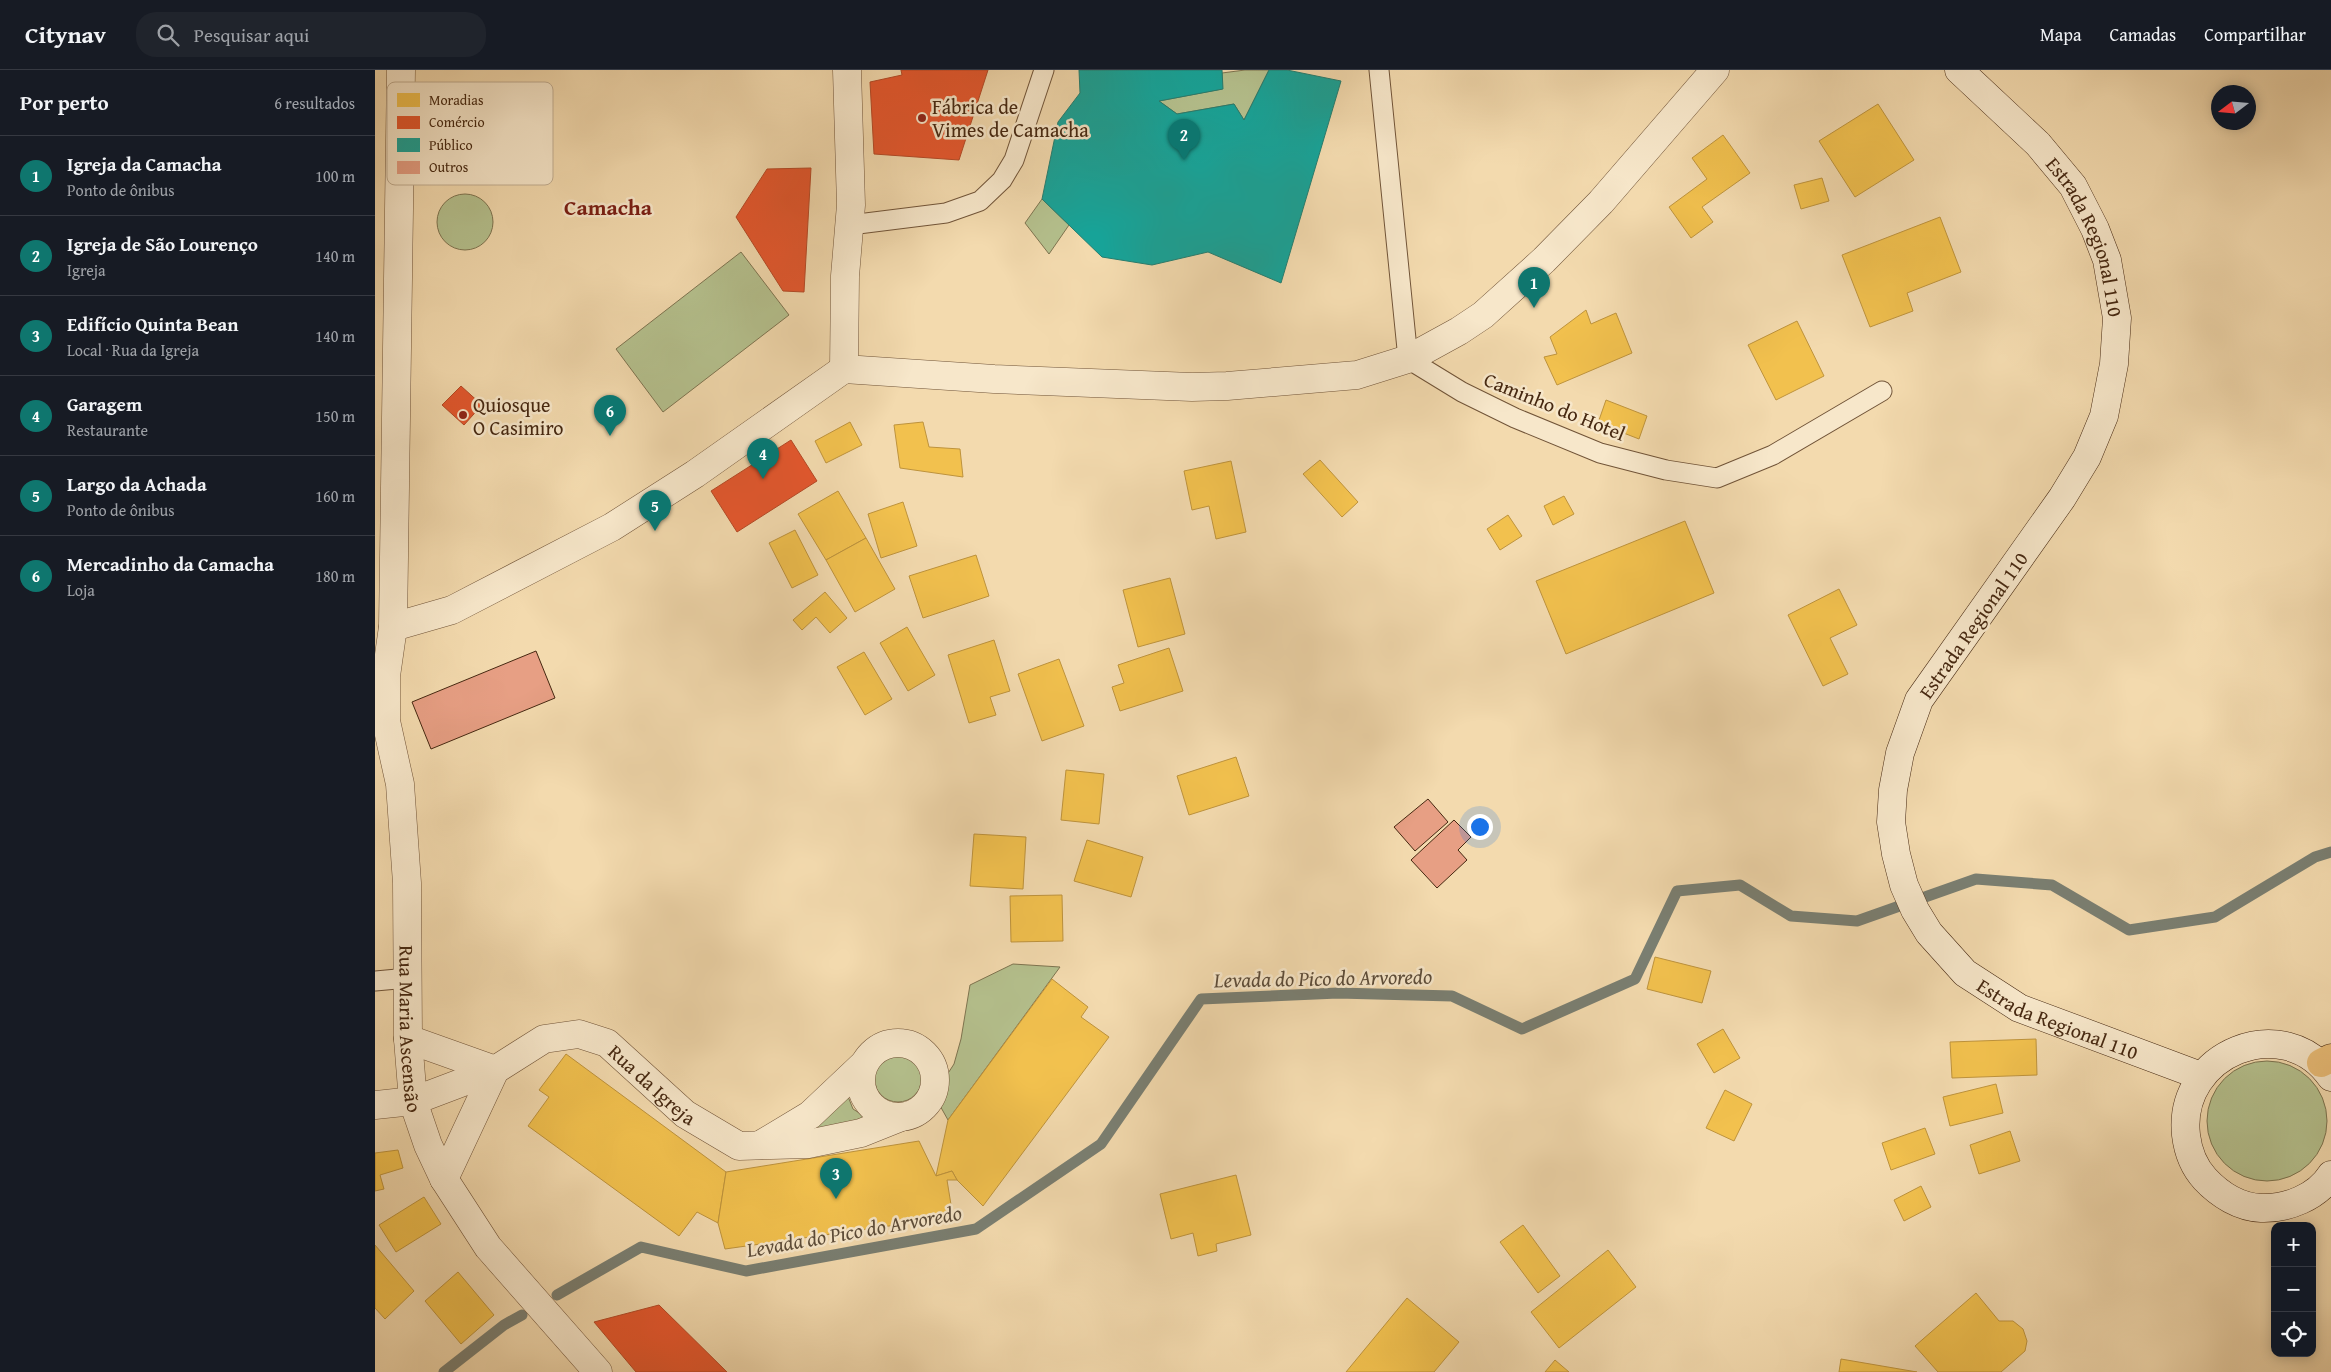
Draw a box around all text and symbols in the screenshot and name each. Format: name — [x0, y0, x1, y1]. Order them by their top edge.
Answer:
search box — [136, 12, 486, 57]
text: Citynav — [25, 17, 106, 52]
icon: search — [154, 21, 182, 49]
text: Pesquisar aqui — [194, 21, 309, 49]
text: Mapa — [2040, 21, 2081, 48]
text: Camadas — [2109, 21, 2176, 48]
text: Compartilhar — [2204, 21, 2306, 48]
legend — [387, 82, 553, 185]
north arrow — [2211, 85, 2256, 130]
text: Por perto — [20, 87, 109, 118]
text: Moradias — [429, 90, 483, 110]
text: 6 resultados — [274, 91, 355, 115]
place label: Fábrica de Vimes de Camacha — [932, 92, 1089, 144]
text: Comércio — [429, 112, 485, 132]
marker: Fábrica de Vimes de Camacha — [916, 112, 928, 124]
pin: 2 — [1168, 119, 1200, 160]
text: Público — [429, 135, 473, 155]
text: Igreja da Camacha — [67, 150, 222, 178]
street label: Estrada Regional 110 — [2040, 150, 2131, 319]
text: Outros — [429, 157, 468, 177]
text: 1 — [32, 164, 40, 188]
text: 100 m — [315, 164, 355, 188]
text: Ponto de ônibus — [67, 178, 175, 202]
district label: Camacha — [564, 191, 653, 223]
text: Igreja de São Lourenço — [67, 230, 258, 258]
text: 2 — [32, 244, 40, 268]
text: 140 m — [315, 244, 355, 268]
text: Igreja — [67, 258, 106, 282]
pin: 1 — [1518, 267, 1550, 308]
text: Edifício Quinta Bean — [67, 310, 239, 338]
text: 3 — [32, 324, 40, 348]
text: 140 m — [315, 324, 355, 348]
text: Local · Rua da Igreja — [67, 338, 199, 362]
street label: Caminho do Hotel — [1480, 364, 1630, 448]
text: Garagem — [67, 390, 142, 418]
place label: Quiosque O Casimiro — [473, 390, 564, 442]
pin: 6 — [594, 395, 626, 436]
text: 4 — [32, 404, 40, 428]
text: 150 m — [315, 404, 355, 428]
marker: Quiosque O Casimiro — [457, 409, 469, 421]
text: Restaurante — [67, 418, 148, 442]
pin: 4 — [747, 438, 779, 479]
text: Largo da Achada — [67, 470, 207, 498]
text: 5 — [32, 484, 40, 508]
text: 160 m — [315, 484, 355, 508]
pin: 5 — [639, 490, 671, 531]
text: Ponto de ônibus — [67, 498, 175, 522]
street label: Estrada Regional 110 — [1911, 546, 2035, 704]
text: Mercadinho da Camacha — [67, 550, 274, 578]
text: 6 — [32, 564, 40, 588]
text: 180 m — [315, 564, 355, 588]
text: Loja — [67, 578, 95, 602]
your location — [1467, 814, 1493, 840]
street label: Rua Maria Ascensão — [393, 945, 430, 1116]
water label: Levada do Pico do Arvoredo — [1213, 961, 1432, 995]
street label: Estrada Regional 110 — [1972, 970, 2143, 1066]
street label: Rua da Igreja — [602, 1037, 702, 1132]
pin: 3 — [820, 1158, 852, 1199]
water label: Levada do Pico do Arvoredo — [743, 1197, 964, 1265]
map controls — [2271, 1222, 2316, 1357]
button: + — [2271, 1222, 2316, 1267]
button: − — [2271, 1267, 2316, 1312]
button: locate — [2271, 1312, 2316, 1357]

